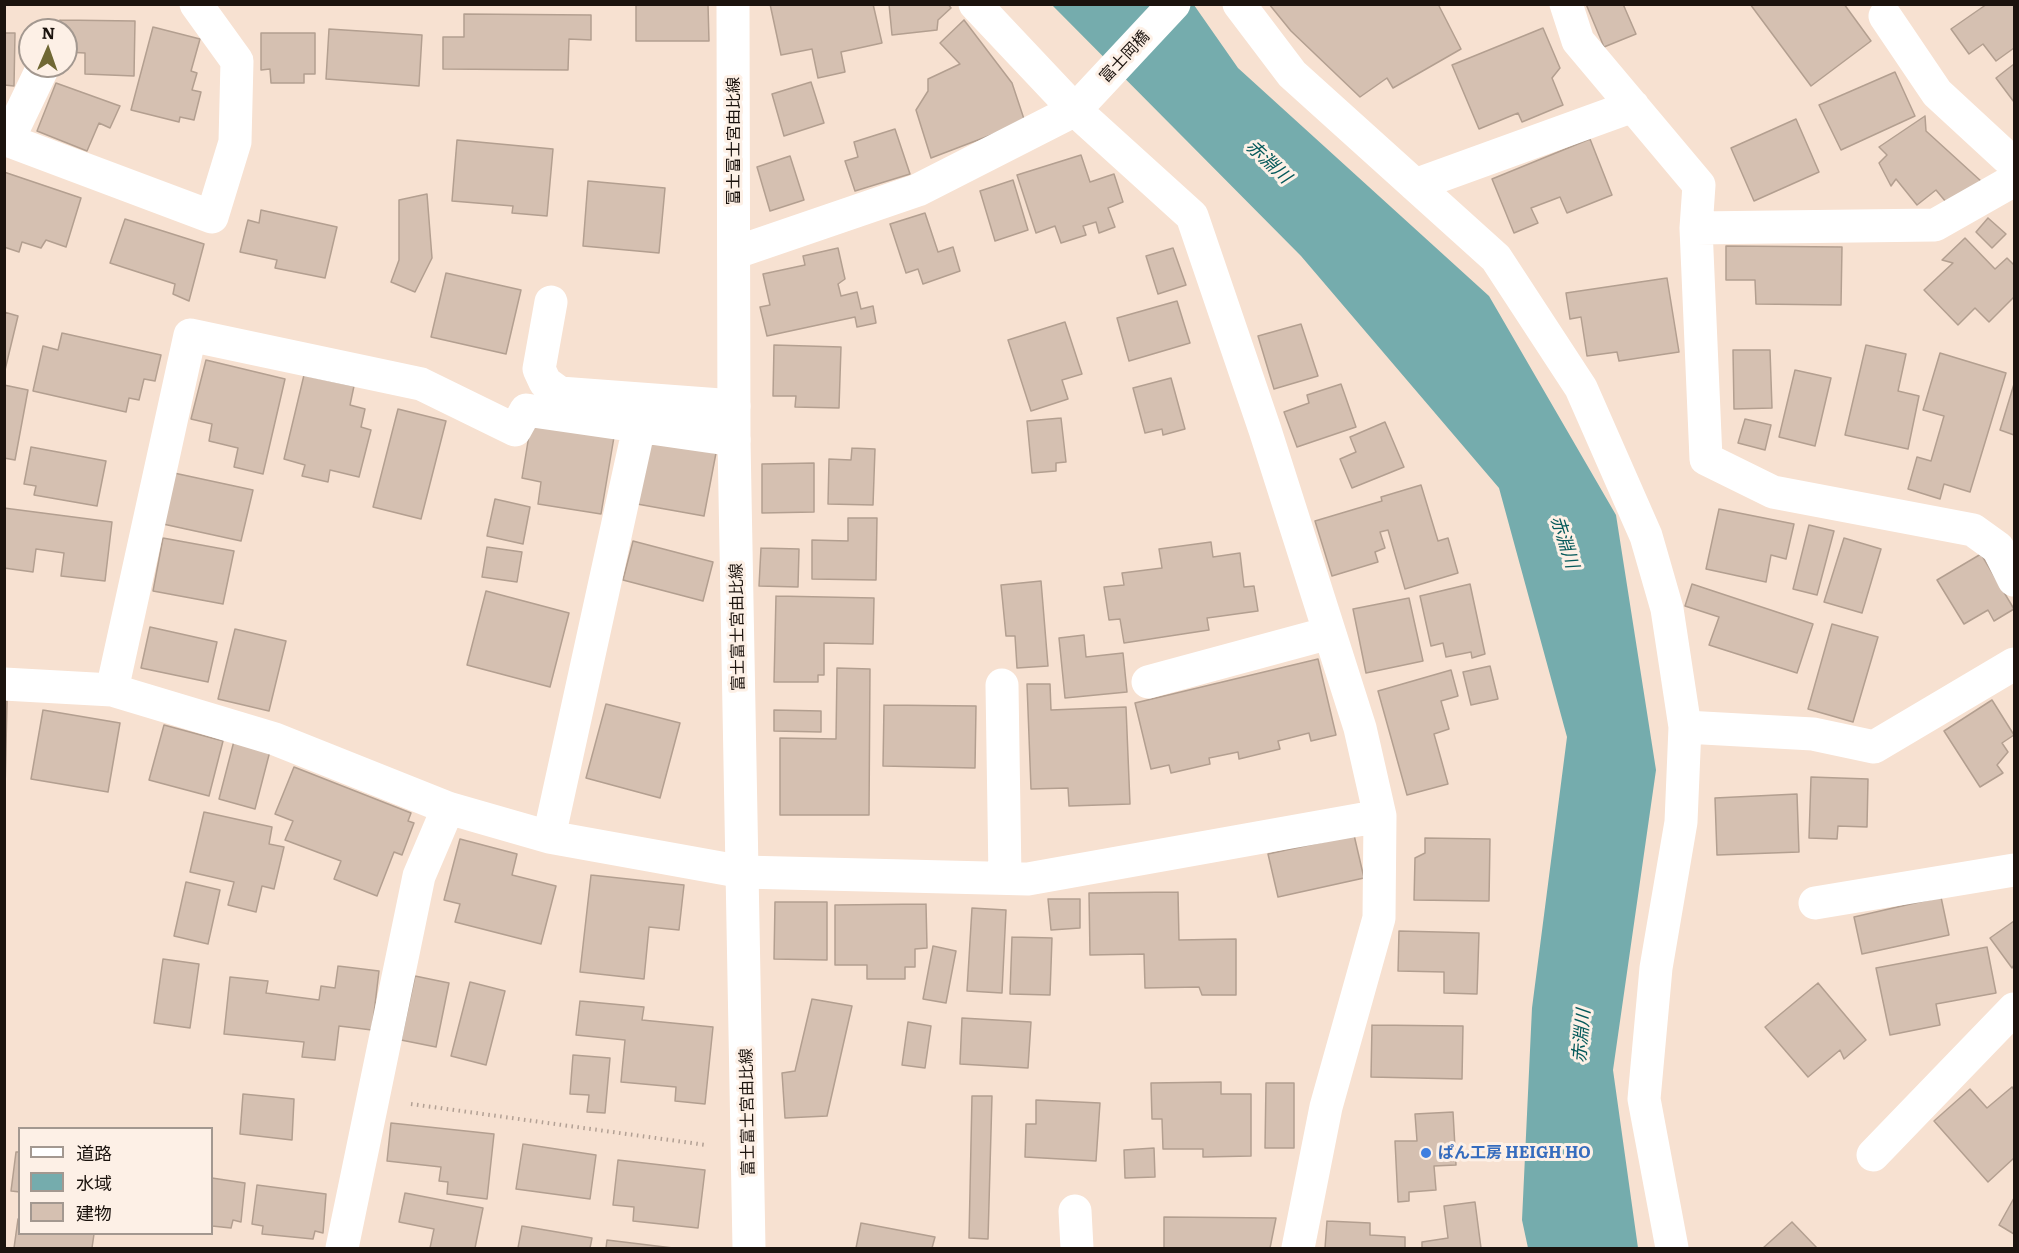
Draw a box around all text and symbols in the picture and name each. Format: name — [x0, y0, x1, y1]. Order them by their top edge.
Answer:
north arrow — [18, 18, 78, 78]
text: N — [41, 20, 56, 44]
street label: 富士岡橋 — [1096, 27, 1154, 87]
street label: 富士富士宮由比線 — [724, 77, 744, 205]
water label: 赤淵川 — [1241, 136, 1295, 188]
water label: 赤淵川 — [1545, 513, 1583, 571]
street label: 富士富士宮由比線 — [727, 563, 749, 691]
water label: 赤淵川 — [1569, 1008, 1595, 1064]
street label: 富士富士宮由比線 — [737, 1048, 759, 1176]
legend — [18, 1127, 213, 1235]
text: 道路 — [76, 1139, 112, 1166]
place label: ぱん工房 HEIGH HO — [1438, 1143, 1591, 1163]
marker: ぱん工房 HEIGH HO — [1419, 1146, 1433, 1160]
text: 水域 — [76, 1169, 112, 1196]
text: 建物 — [76, 1199, 112, 1226]

